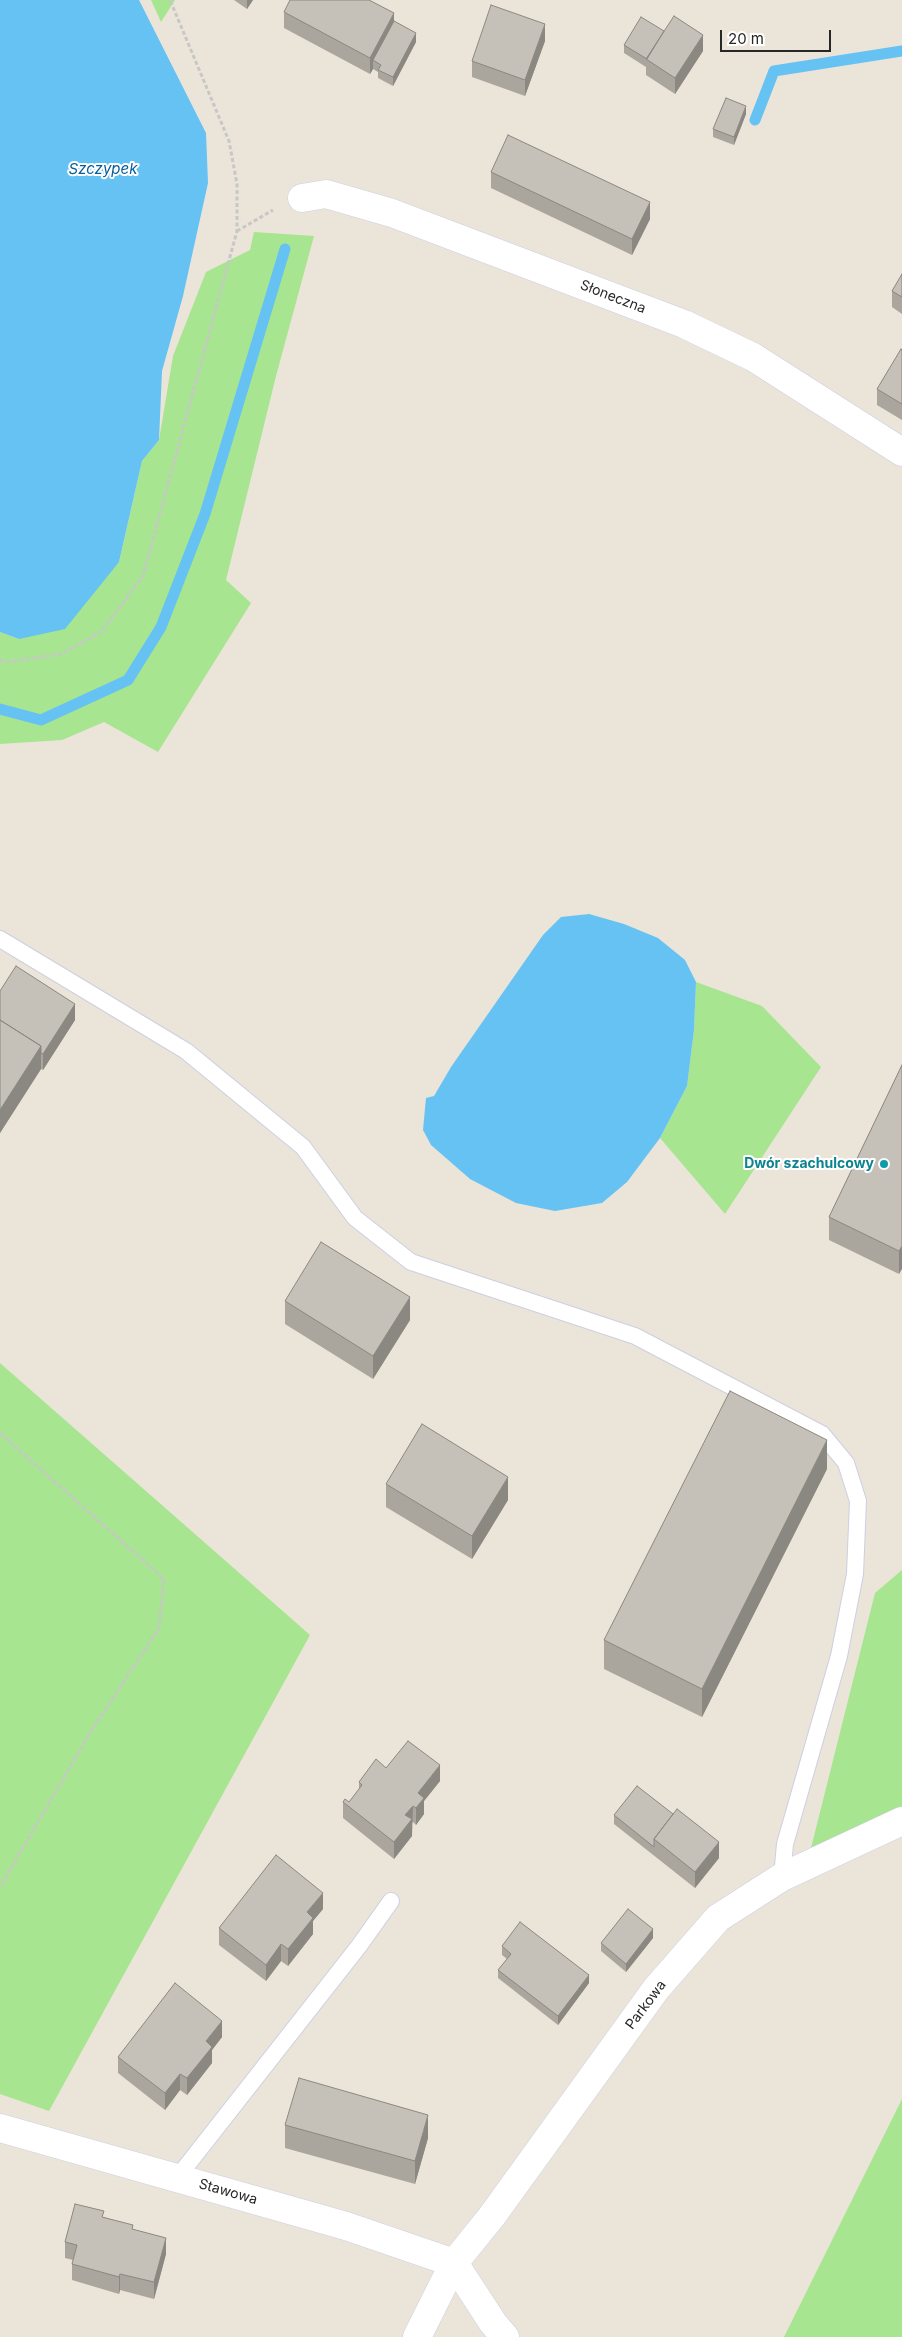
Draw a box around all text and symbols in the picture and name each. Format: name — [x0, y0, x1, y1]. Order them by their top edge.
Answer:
scale bar — [722, 20, 833, 52]
text: 20 m — [728, 29, 764, 48]
water label: Szczypek — [69, 160, 137, 178]
street label: Słoneczna — [578, 277, 648, 317]
place label: Dwór szachulcowy — [744, 1156, 874, 1172]
marker: Dwór szachulcowy — [878, 1158, 890, 1170]
street label: Parkowa — [622, 1977, 670, 2033]
street label: Stawowa — [197, 2176, 259, 2208]

